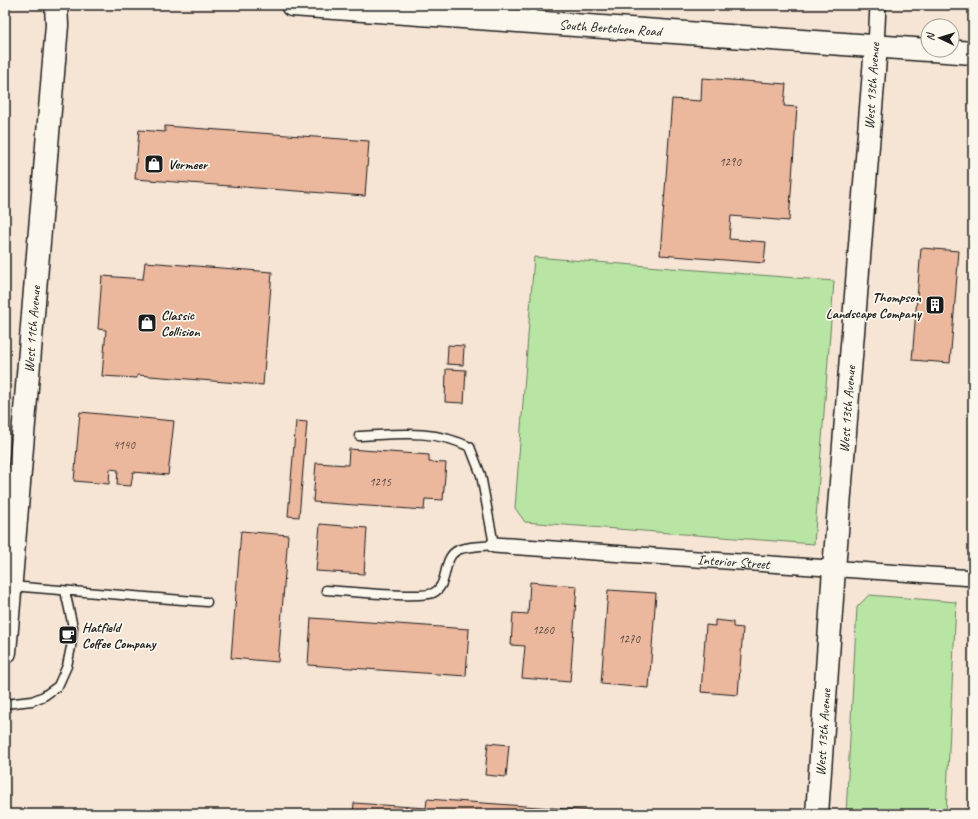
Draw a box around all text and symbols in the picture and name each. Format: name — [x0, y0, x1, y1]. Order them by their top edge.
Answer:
street label: South Bertelsen Road — [558, 15, 664, 40]
north arrow — [920, 18, 960, 58]
text: N — [923, 31, 937, 41]
street label: West 13th Avenue — [860, 41, 884, 130]
shop icon: Vermeer — [143, 153, 165, 175]
house number: 1290 — [719, 154, 742, 170]
place label: Vermeer — [168, 156, 209, 173]
street label: West 11th Avenue — [20, 284, 44, 373]
place label: Thompson Landscape Company — [826, 289, 923, 322]
building icon: Thompson Landscape Company — [924, 294, 946, 316]
place label: Classic Collision — [161, 307, 200, 340]
shop icon: Classic Collision — [136, 312, 158, 334]
street label: West 13th Avenue — [835, 364, 859, 453]
house number: 4140 — [113, 437, 136, 453]
house number: 1215 — [369, 474, 391, 490]
street label: Interior Street — [697, 551, 771, 573]
place label: Hatfield Coffee Company — [82, 619, 157, 652]
house number: 1260 — [532, 622, 555, 638]
cafe icon: Hatfield Coffee Company — [57, 624, 79, 646]
house number: 1270 — [618, 631, 641, 647]
street label: West 13th Avenue — [811, 687, 834, 776]

